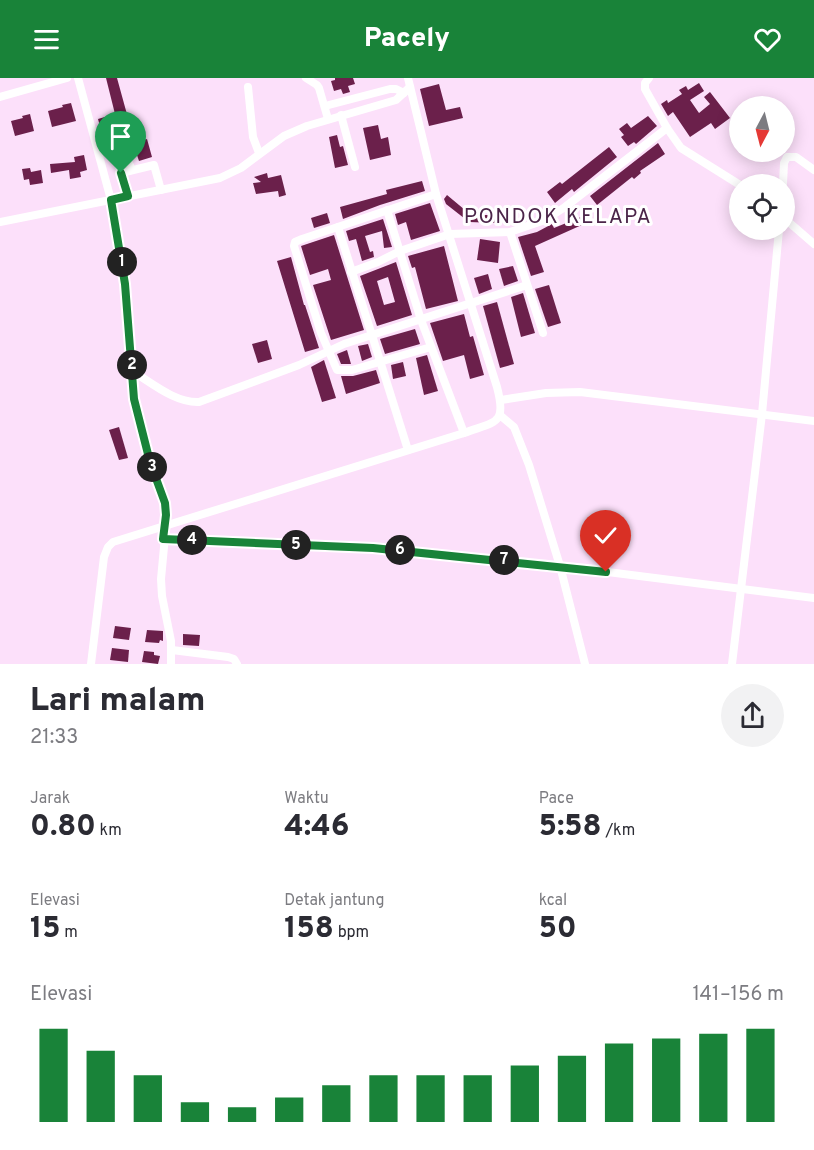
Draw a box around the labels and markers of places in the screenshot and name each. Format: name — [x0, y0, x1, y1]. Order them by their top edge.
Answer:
pin — [95, 111, 146, 173]
pin: 1 — [107, 247, 137, 277]
pin: 2 — [117, 350, 147, 380]
pin: 3 — [137, 452, 167, 482]
pin — [580, 510, 631, 572]
pin: 4 — [177, 525, 207, 555]
pin: 5 — [281, 530, 311, 560]
pin: 6 — [385, 535, 415, 565]
pin: 7 — [489, 545, 519, 575]

